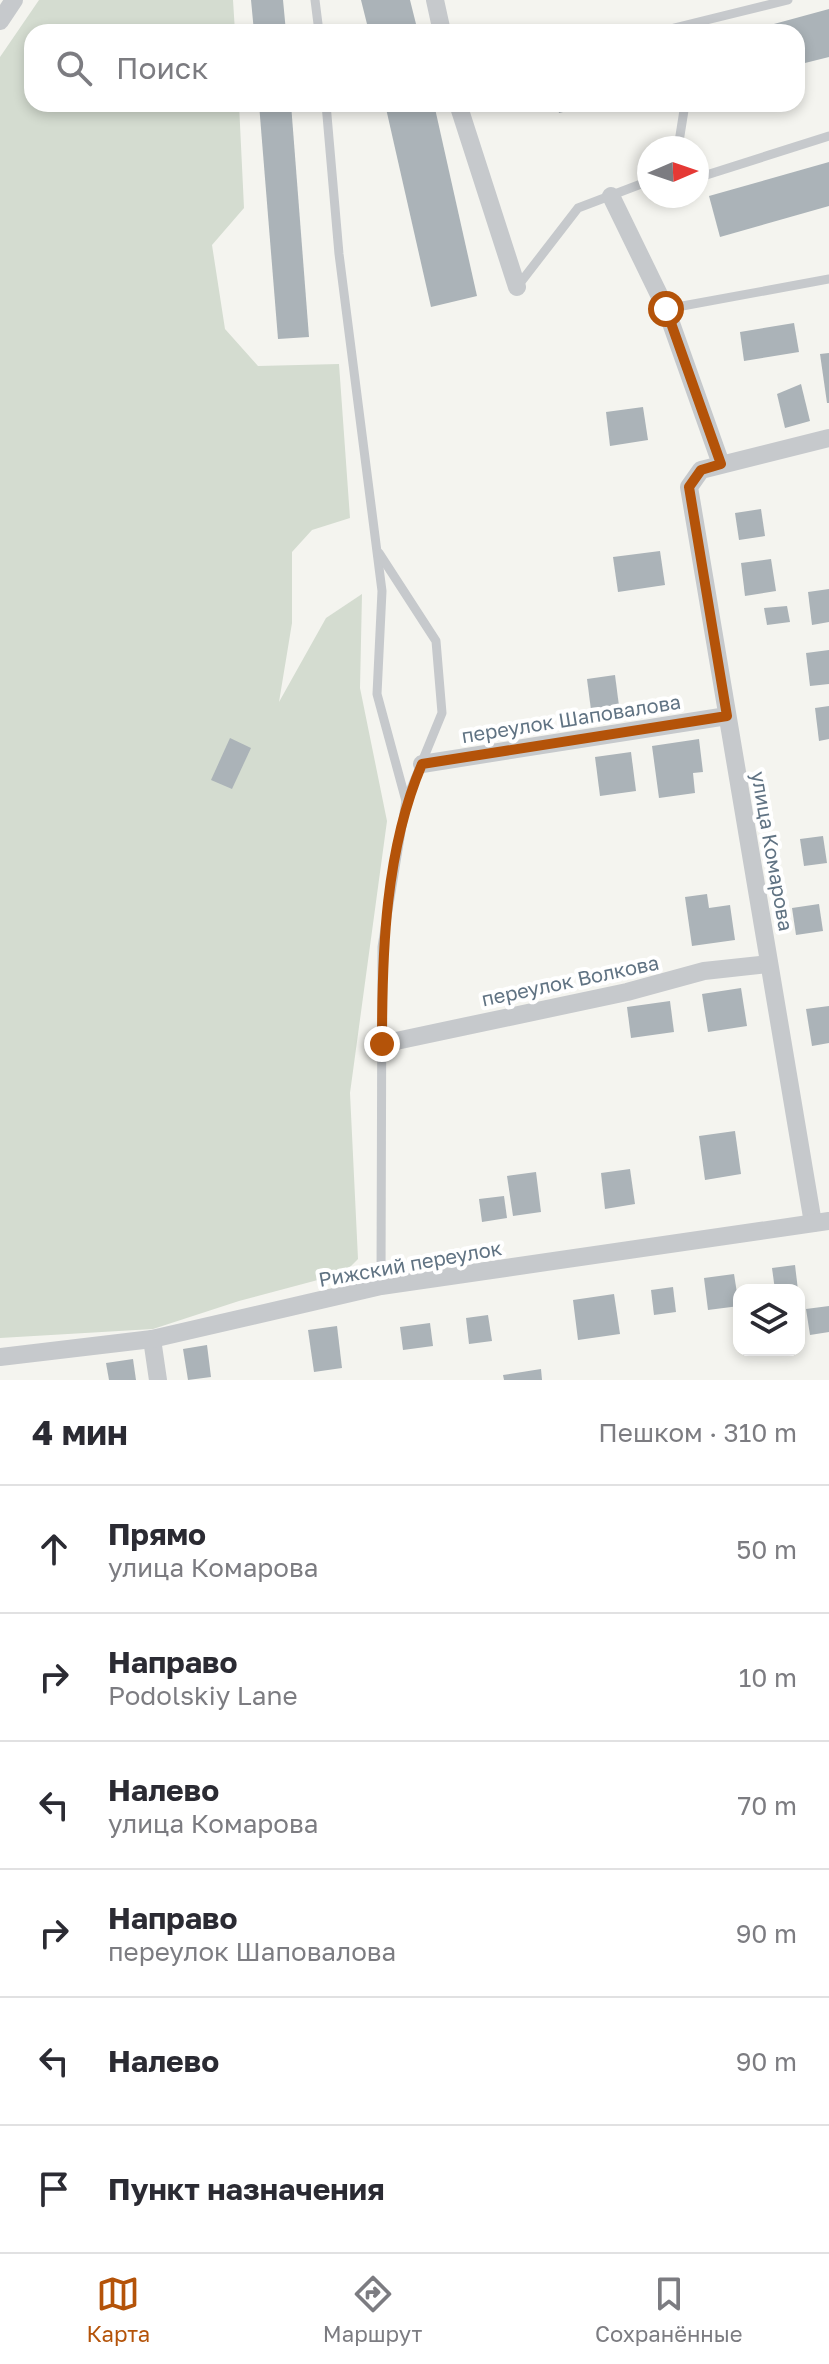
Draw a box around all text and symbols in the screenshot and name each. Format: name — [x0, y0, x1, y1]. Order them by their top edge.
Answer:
search box — [24, 24, 805, 112]
icon: search — [52, 46, 96, 90]
text: Поиск — [116, 50, 208, 86]
north arrow — [637, 136, 709, 208]
route start — [648, 291, 684, 327]
street label: переулок Шаповалова — [460, 689, 682, 747]
street label: улица Комарова — [747, 769, 799, 933]
street label: переулок Волкова — [479, 949, 661, 1011]
route end — [364, 1026, 400, 1062]
street label: Рижский переулок — [316, 1235, 504, 1291]
map controls — [733, 1284, 805, 1356]
button: layers — [733, 1284, 805, 1356]
text: 4 мин — [32, 1412, 128, 1452]
text: Пешком · 310 m — [598, 1417, 797, 1448]
text: Прямо — [108, 1516, 206, 1552]
icon: ahead — [32, 1527, 76, 1571]
text: 50 m — [736, 1534, 797, 1565]
text: улица Комарова — [108, 1552, 318, 1583]
text: Направо — [108, 1644, 237, 1680]
icon: right — [32, 1655, 76, 1699]
text: 10 m — [739, 1662, 797, 1693]
text: Podolskiy Lane — [108, 1680, 298, 1711]
text: Налево — [108, 1772, 219, 1808]
icon: left — [32, 1783, 76, 1827]
text: 70 m — [738, 1790, 797, 1821]
text: улица Комарова — [108, 1808, 318, 1839]
text: Направо — [108, 1900, 237, 1936]
icon: right — [32, 1911, 76, 1955]
text: 90 m — [736, 1918, 797, 1949]
text: переулок Шаповалова — [108, 1936, 396, 1967]
icon: left — [32, 2039, 76, 2083]
text: Налево — [108, 2043, 219, 2079]
text: 90 m — [736, 2046, 797, 2077]
icon: arrive — [32, 2167, 76, 2211]
text: Пункт назначения — [108, 2171, 385, 2207]
tab: Карта — [86, 2272, 150, 2347]
tab: Маршрут — [323, 2272, 422, 2347]
tab: Сохранённые — [595, 2272, 743, 2347]

